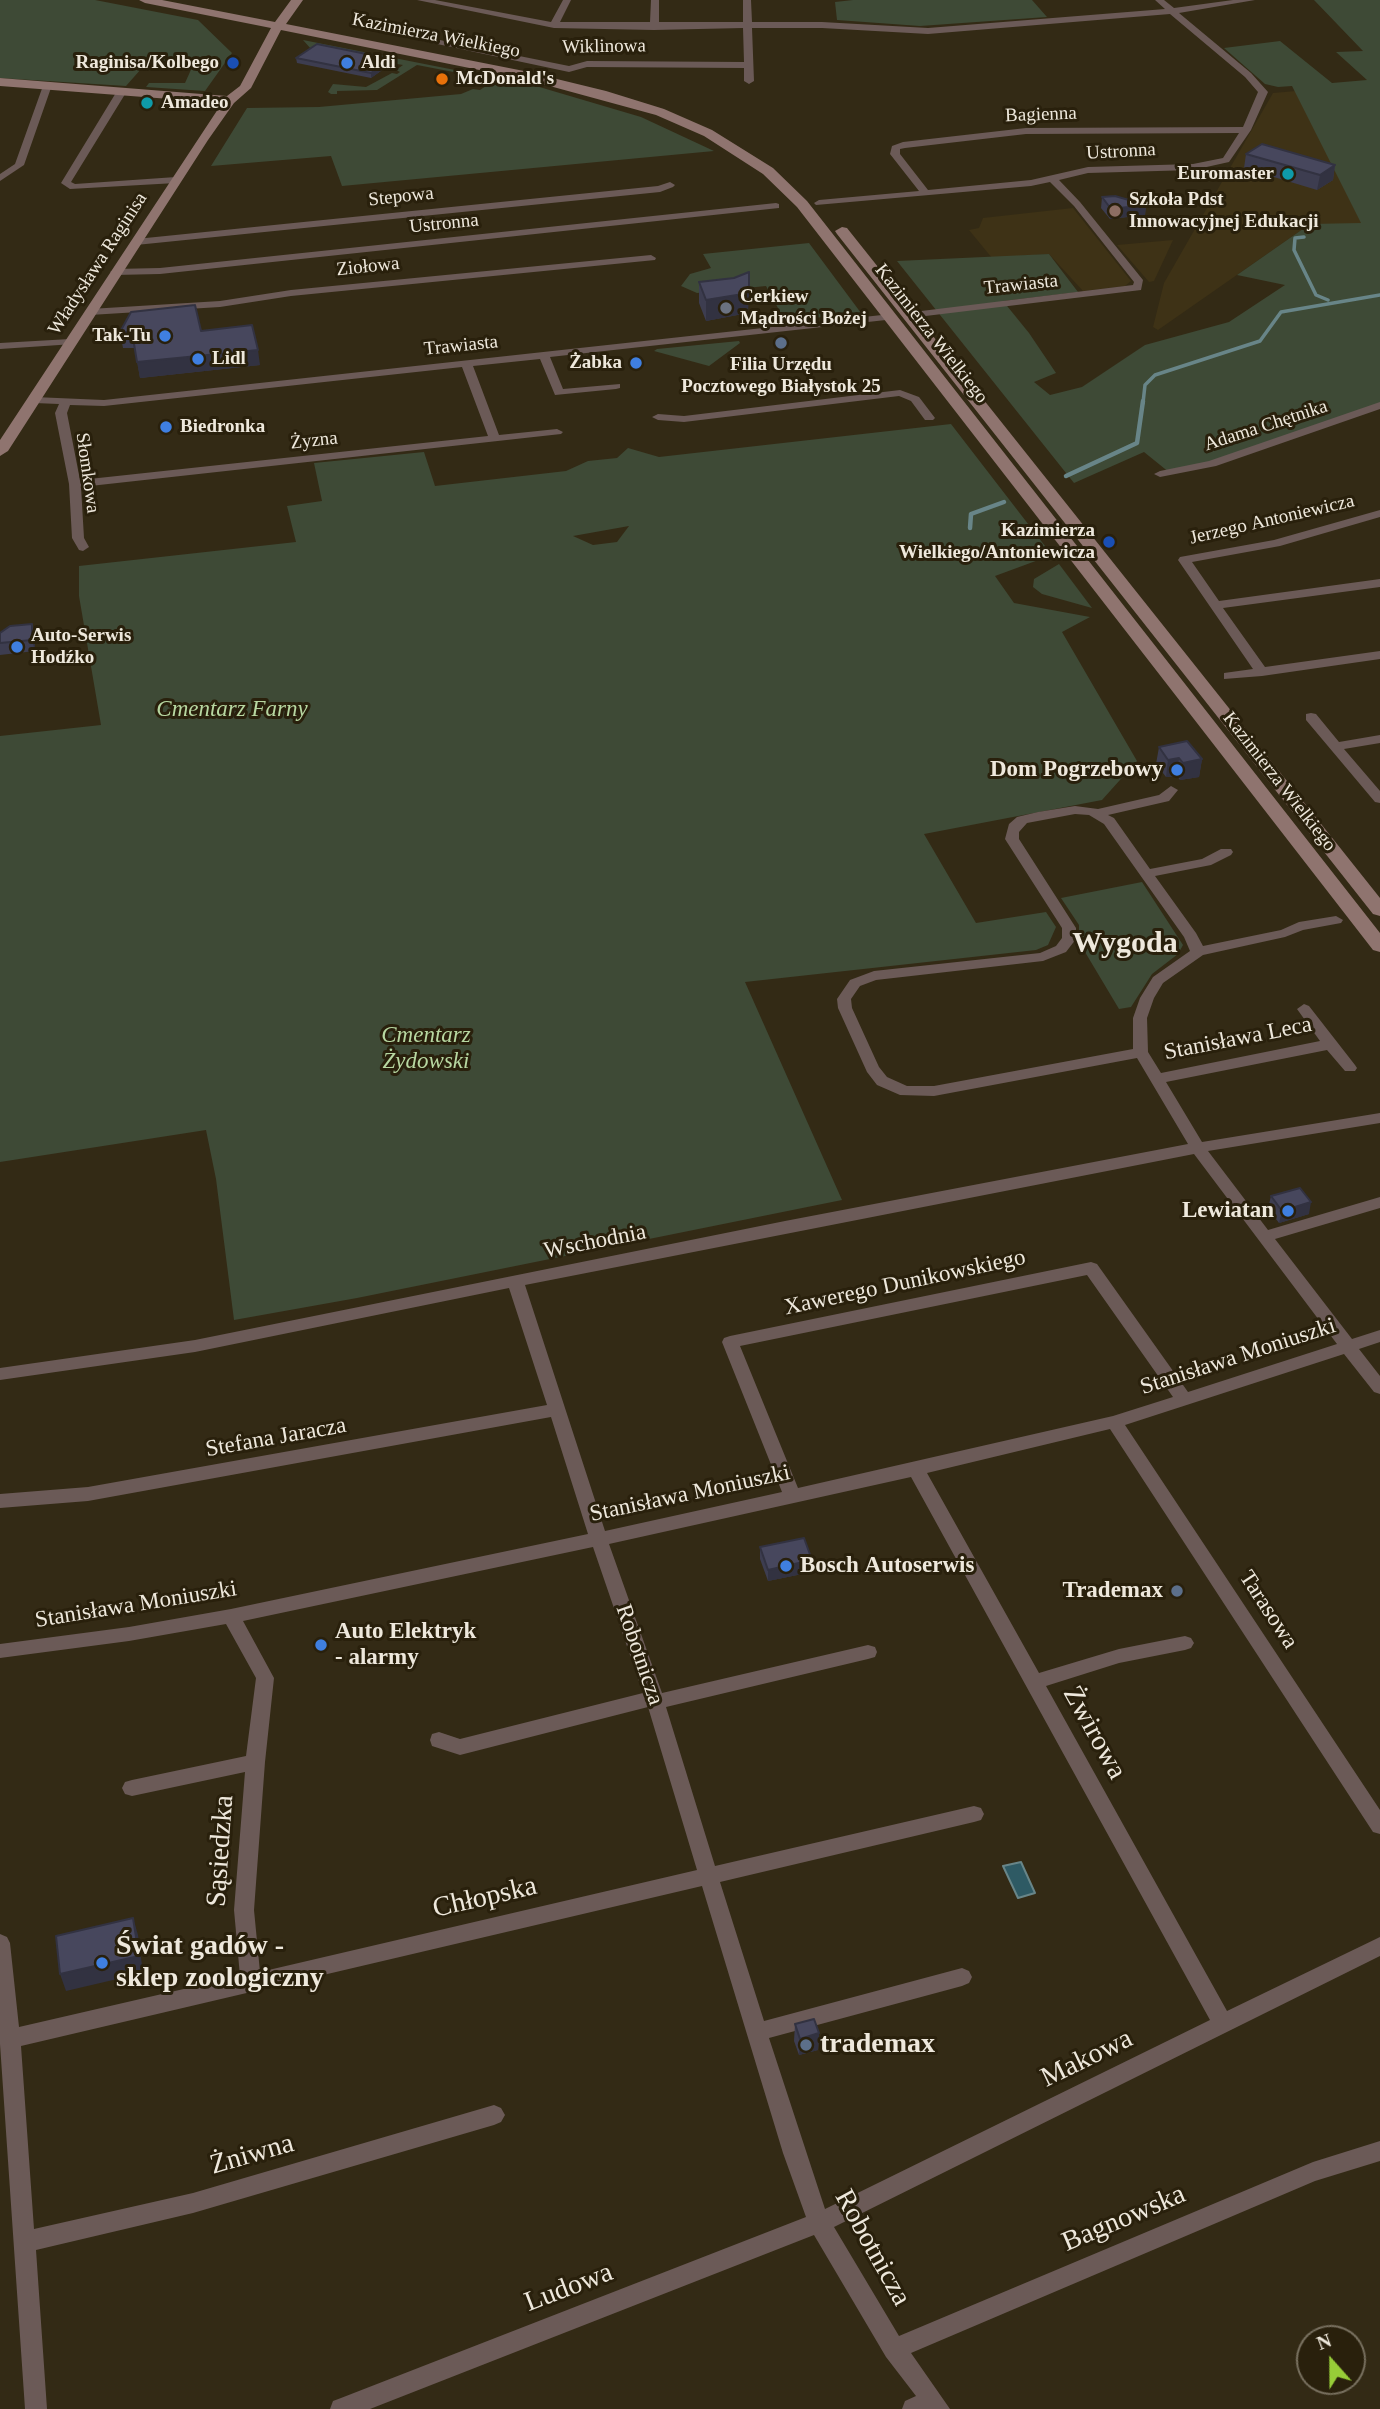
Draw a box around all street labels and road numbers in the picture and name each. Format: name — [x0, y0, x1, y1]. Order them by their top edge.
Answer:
street label: Kazimierza Wielkiego — [350, 9, 522, 63]
street label: Wiklinowa — [562, 35, 646, 59]
street label: Bagienna — [1005, 102, 1077, 128]
street label: Ustronna — [1086, 139, 1156, 165]
street label: Stepowa — [367, 182, 435, 212]
street label: Władysława Raginisa — [43, 189, 153, 339]
street label: Ustronna — [408, 209, 480, 239]
street label: Ziołowa — [335, 252, 401, 282]
street label: Kazimierza Wielkiego — [869, 260, 993, 408]
street label: Trawiasta — [983, 270, 1059, 300]
street label: Trawiasta — [423, 331, 499, 361]
street label: Adama Chętnika — [1202, 395, 1330, 457]
street label: Żyzna — [289, 427, 339, 455]
street label: Słomkowa — [70, 431, 104, 515]
street label: Jerzego Antoniewicza — [1187, 490, 1357, 550]
street label: Kazimierza Wielkiego — [1217, 708, 1341, 856]
street label: Stanisława Leca — [1162, 1011, 1314, 1067]
street label: Wschodnia — [542, 1219, 648, 1265]
street label: Xawerego Dunikowskiego — [782, 1244, 1028, 1322]
street label: Stanisława Moniuszki — [1137, 1312, 1339, 1402]
street label: Stefana Jaracza — [204, 1412, 348, 1464]
street label: Stanisława Moniuszki — [587, 1459, 793, 1529]
street label: Tarasowa — [1233, 1566, 1303, 1654]
street label: Stanisława Moniuszki — [33, 1575, 239, 1635]
street label: Robotnicza — [609, 1601, 669, 1709]
street label: Żwirowa — [1055, 1681, 1133, 1785]
street label: Sąsiedzka — [200, 1794, 242, 1908]
street label: Chłopska — [430, 1870, 540, 1926]
street label: Makowa — [1036, 2022, 1138, 2096]
street label: Żniwna — [206, 2127, 298, 2183]
street label: Bagnowska — [1057, 2178, 1191, 2260]
street label: Robotnicza — [826, 2184, 918, 2312]
street label: Ludowa — [520, 2256, 618, 2320]

